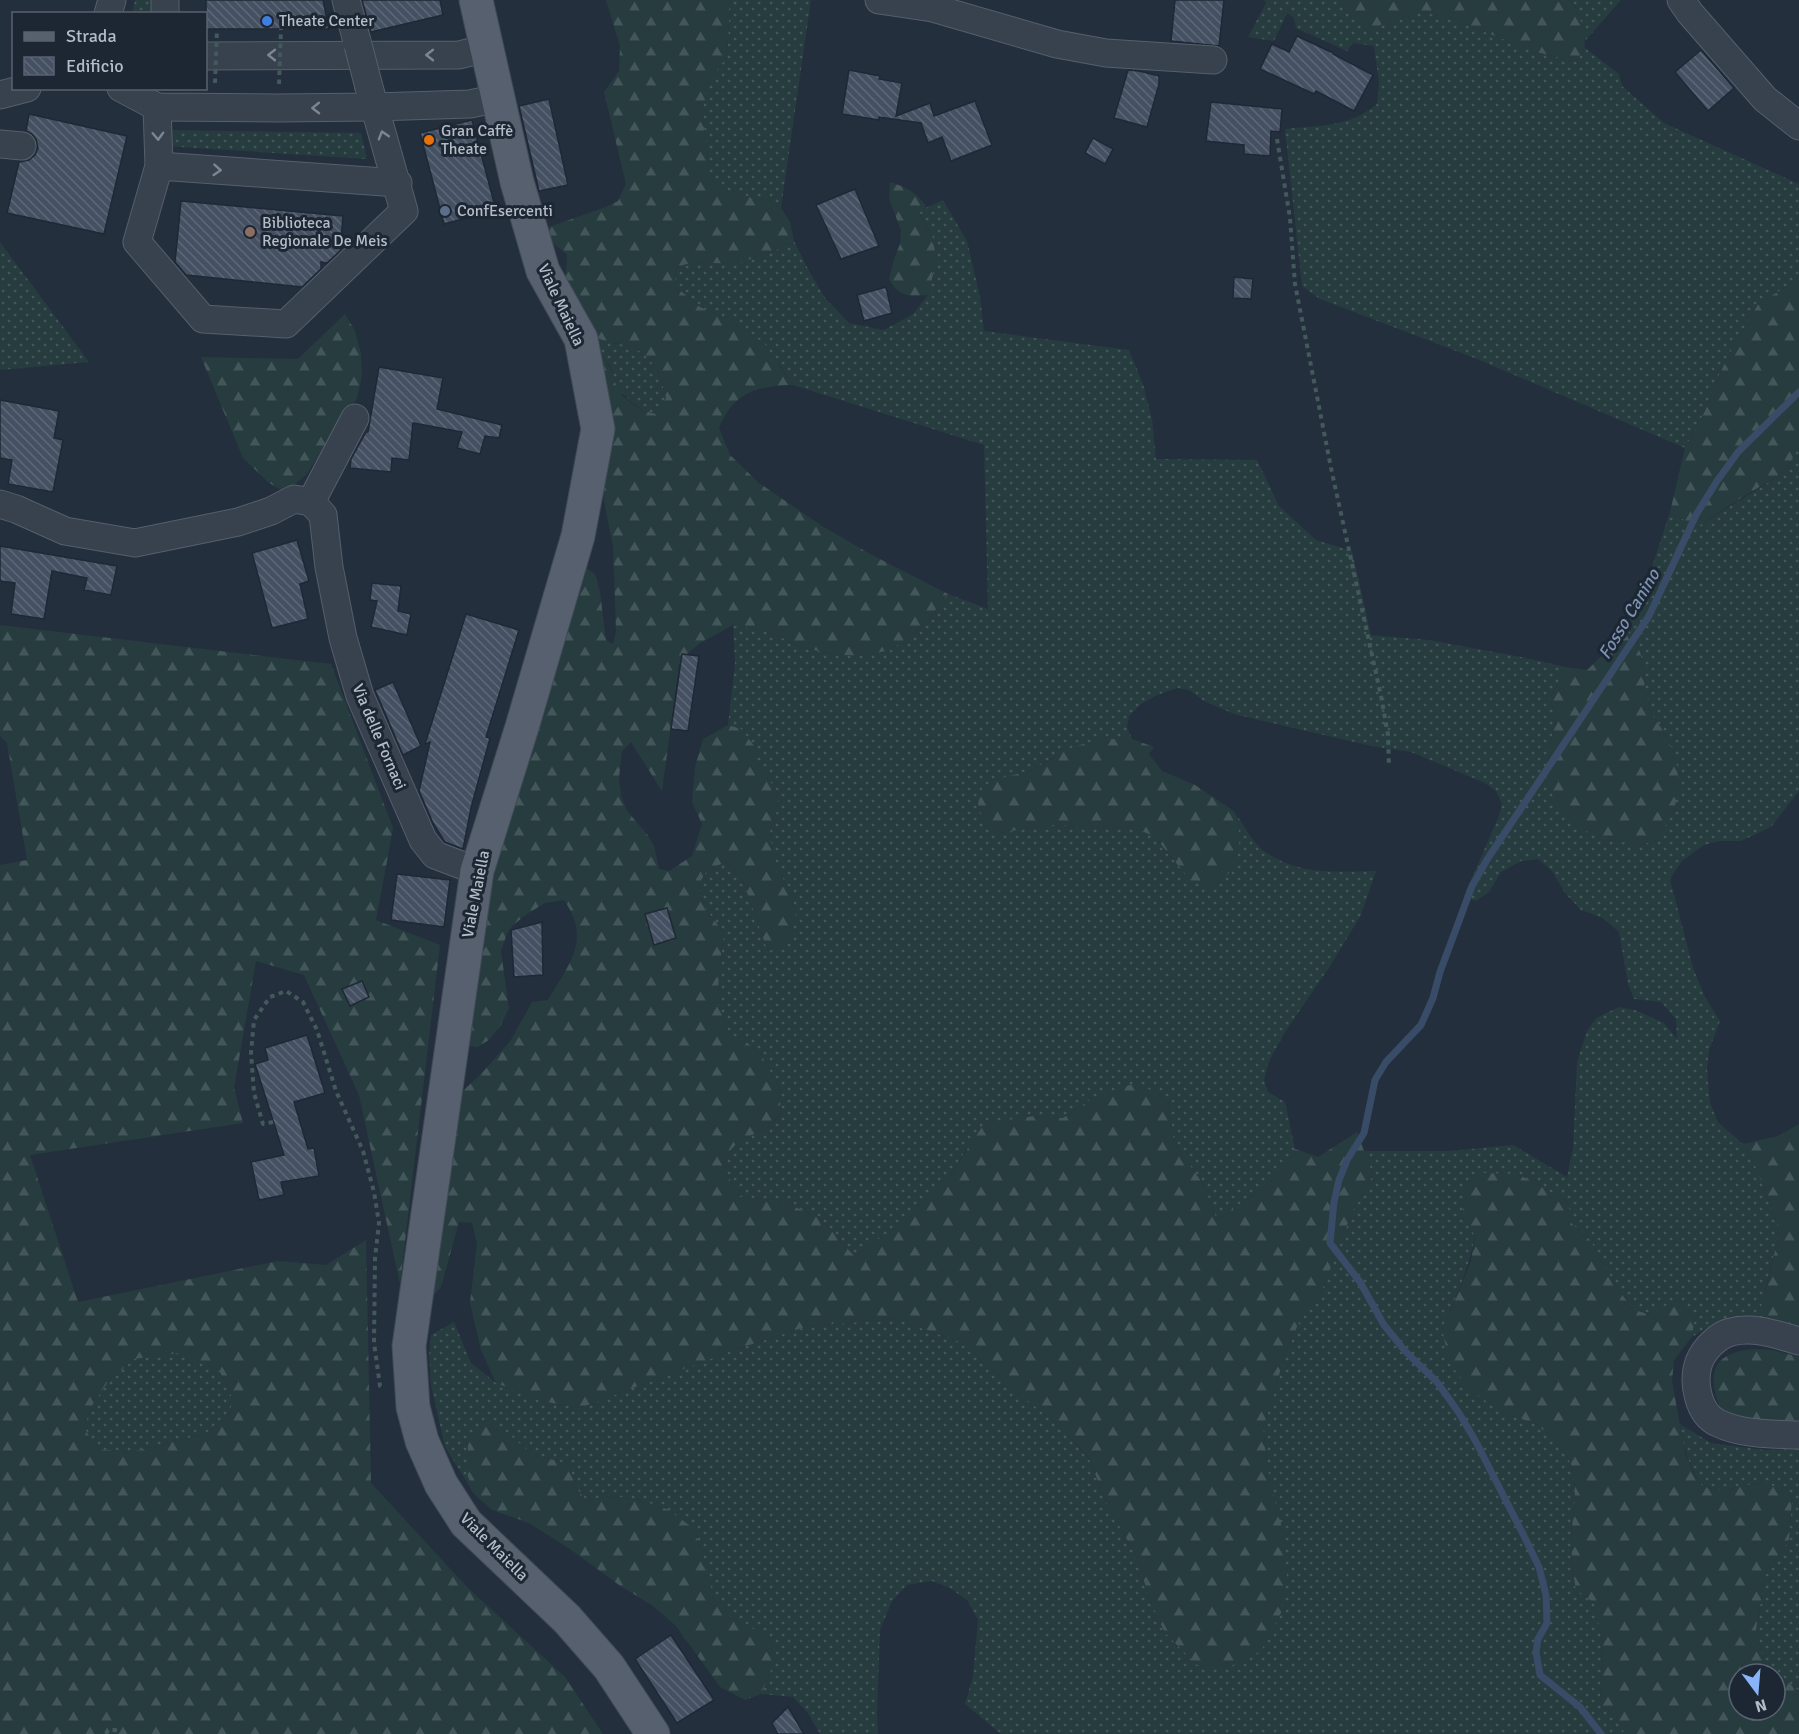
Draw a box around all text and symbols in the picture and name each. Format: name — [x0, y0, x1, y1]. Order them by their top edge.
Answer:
place label: Theate Center — [279, 11, 374, 31]
legend — [12, 12, 207, 90]
marker: Theate Center — [260, 14, 274, 28]
text: Strada — [66, 25, 117, 47]
one-way arrow — [268, 49, 277, 61]
one-way arrow — [426, 49, 435, 61]
text: Edificio — [66, 55, 124, 77]
one-way arrow — [312, 102, 321, 114]
place label: Gran Caffè Theate — [441, 121, 513, 159]
one-way arrow — [378, 130, 390, 141]
one-way arrow — [152, 132, 164, 141]
marker: Gran Caffè Theate — [422, 133, 436, 147]
one-way arrow — [213, 163, 222, 176]
place label: ConfEsercenti — [457, 201, 553, 221]
marker: ConfEsercenti — [438, 204, 452, 218]
place label: Biblioteca Regionale De Meis — [262, 213, 388, 251]
marker: Biblioteca Regionale De Meis — [243, 225, 257, 239]
street label: Viale Maiella — [533, 261, 589, 349]
water label: Fosso Canino — [1594, 564, 1665, 663]
street label: Via delle Fornaci — [348, 681, 410, 793]
street label: Viale Maiella — [458, 849, 494, 939]
street label: Viale Maiella — [456, 1509, 532, 1585]
north arrow — [1727, 1662, 1787, 1722]
text: N — [1753, 1694, 1769, 1717]

